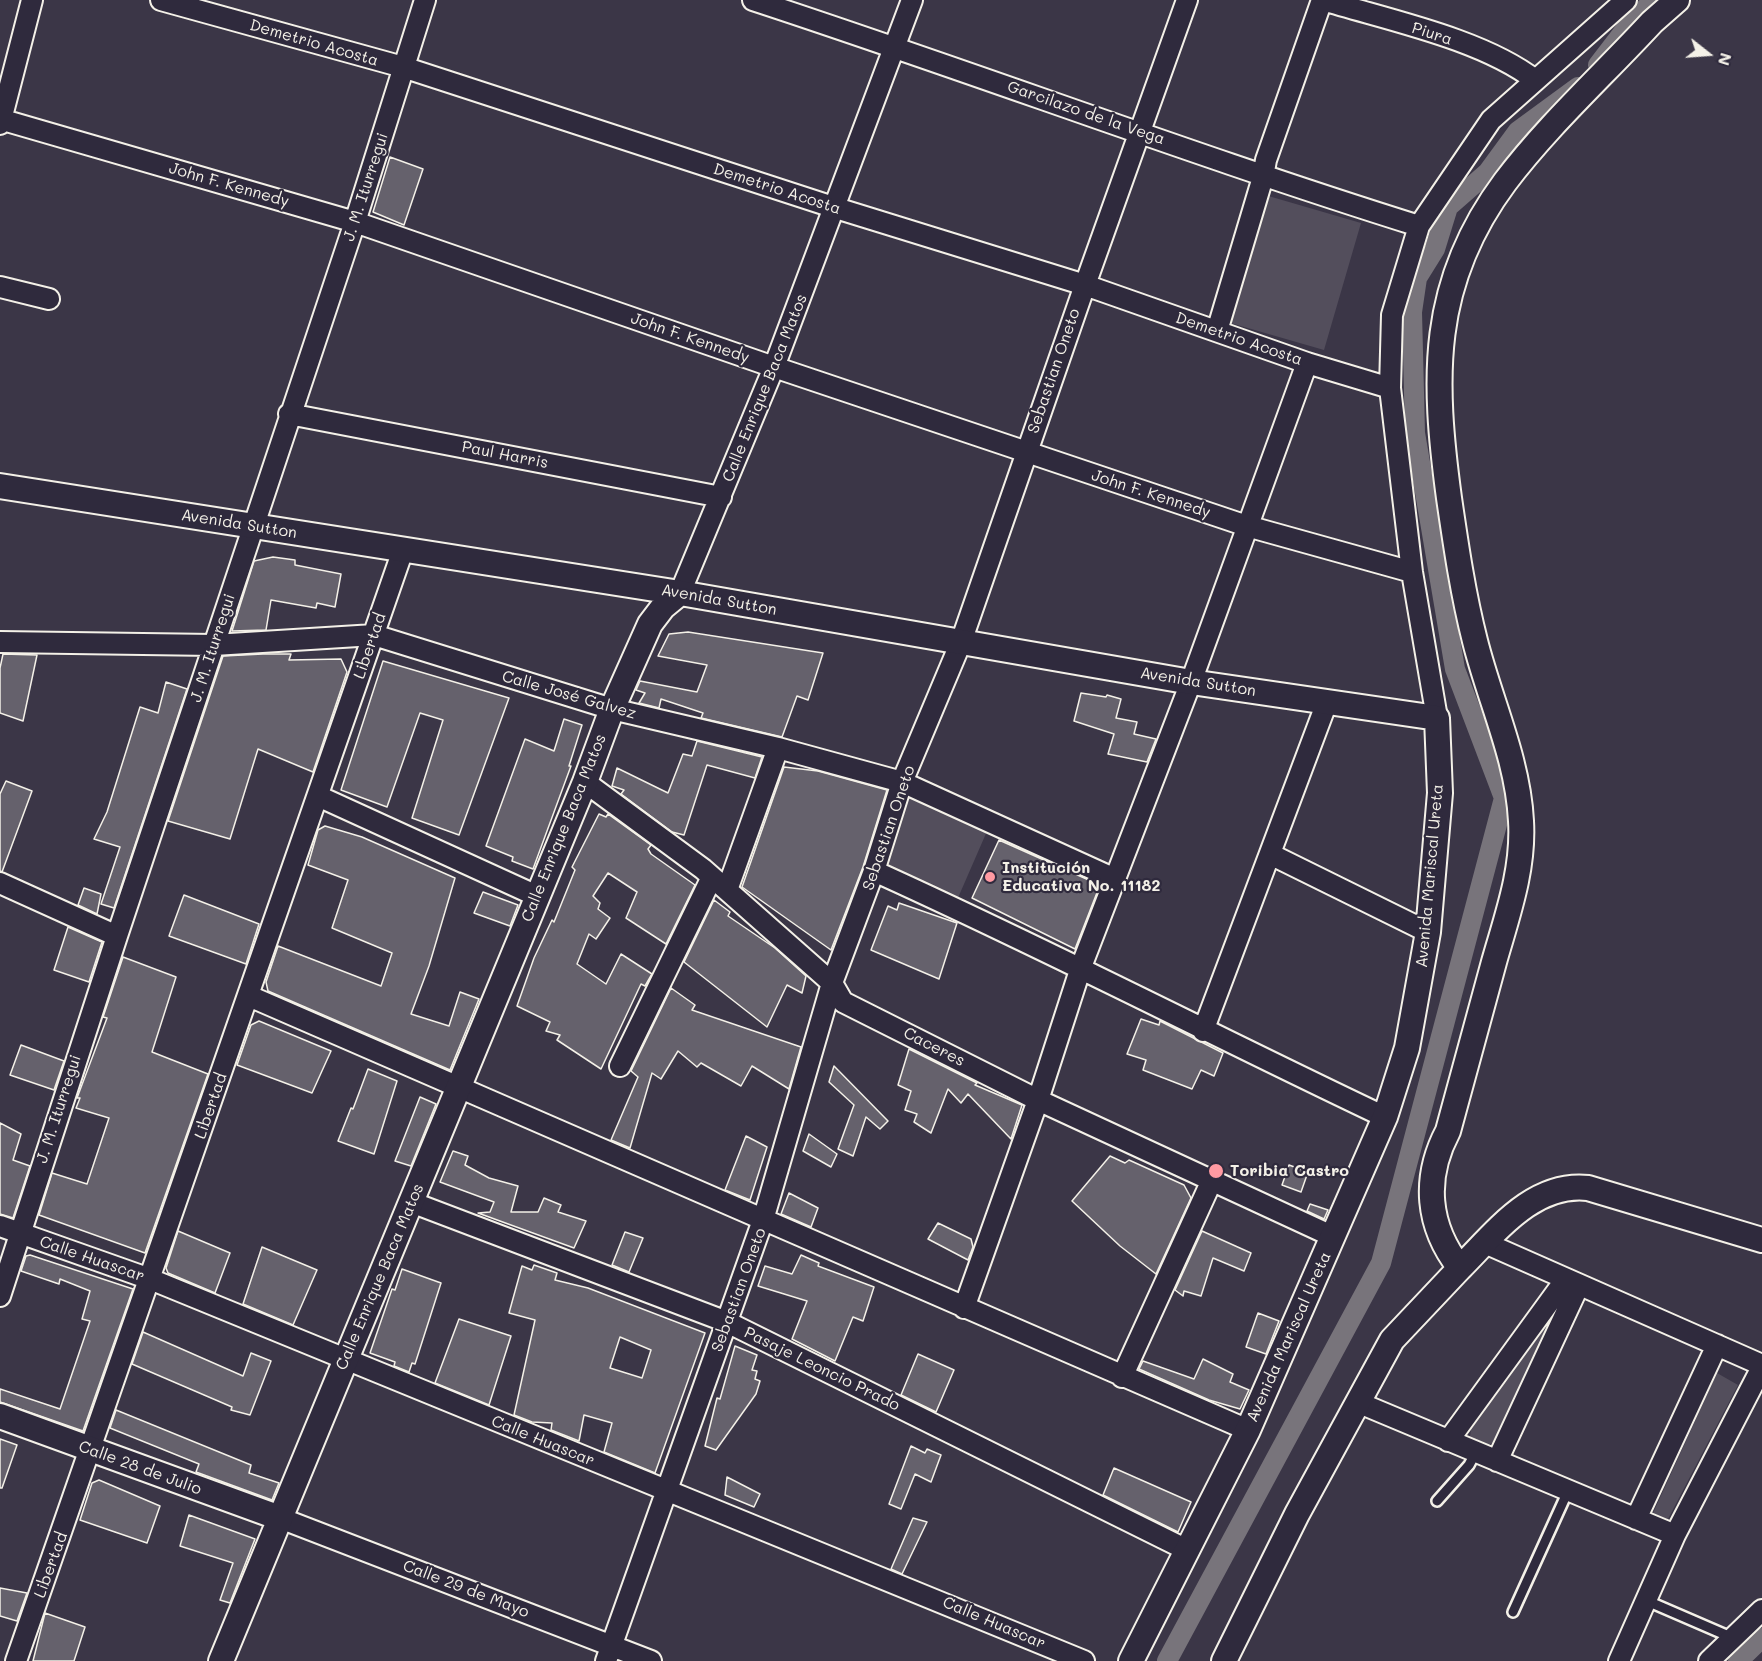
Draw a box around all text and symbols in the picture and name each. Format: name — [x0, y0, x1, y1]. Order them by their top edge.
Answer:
street label: Demetrio Acosta — [247, 15, 381, 71]
street label: Piura — [1409, 18, 1455, 50]
north arrow — [1678, 24, 1738, 84]
text: N — [1714, 51, 1738, 68]
street label: Garcilazo de la Vega — [1005, 77, 1167, 149]
street label: J. M. Iturregui — [339, 130, 393, 244]
street label: John F. Kennedy — [167, 159, 291, 211]
street label: Demetrio Acosta — [711, 159, 843, 219]
street label: Calle Enrique Baca Matos — [718, 291, 812, 485]
street label: Sebastian Oneto — [1024, 306, 1084, 436]
street label: Demetrio Acosta — [1173, 308, 1305, 370]
street label: John F. Kennedy — [628, 309, 752, 367]
street label: Paul Harris — [460, 437, 550, 473]
street label: John F. Kennedy — [1089, 466, 1213, 522]
street label: Avenida Sutton — [180, 505, 298, 543]
street label: Avenida Sutton — [660, 580, 778, 620]
street label: J. M. Iturregui — [186, 591, 240, 705]
street label: Libertad — [350, 610, 390, 682]
street label: Avenida Sutton — [1139, 663, 1257, 701]
street label: Calle José Galvez — [500, 667, 638, 723]
street label: Calle Enrique Baca Matos — [517, 731, 611, 925]
street label: Sebastian Oneto — [859, 763, 919, 893]
street label: Avenida Mariscal Ureta — [1412, 783, 1448, 969]
place label: Institución Educativa No. 11182 — [1002, 858, 1160, 896]
marker: Institución Educativa No. 11182 — [983, 870, 997, 884]
street label: Caceres — [900, 1023, 968, 1071]
street label: J. M. Iturregui — [32, 1052, 86, 1166]
street label: Libertad — [191, 1070, 231, 1142]
place label: Toribia Castro — [1230, 1161, 1349, 1181]
marker: Toribia Castro — [1207, 1162, 1225, 1180]
street label: Calle Enrique Baca Matos — [332, 1181, 428, 1373]
street label: Sebastian Oneto — [708, 1225, 770, 1355]
street label: Calle Huascar — [37, 1232, 147, 1286]
street label: Avenida Mariscal Ureta — [1243, 1249, 1335, 1425]
street label: Pasaje Leoncio Prado — [741, 1323, 903, 1415]
street label: Calle Huascar — [489, 1412, 597, 1470]
street label: Calle 28 de Julio — [76, 1437, 204, 1499]
street label: Libertad — [30, 1529, 72, 1601]
street label: Calle 29 de Mayo — [400, 1556, 532, 1622]
street label: Calle Huascar — [940, 1593, 1048, 1653]

